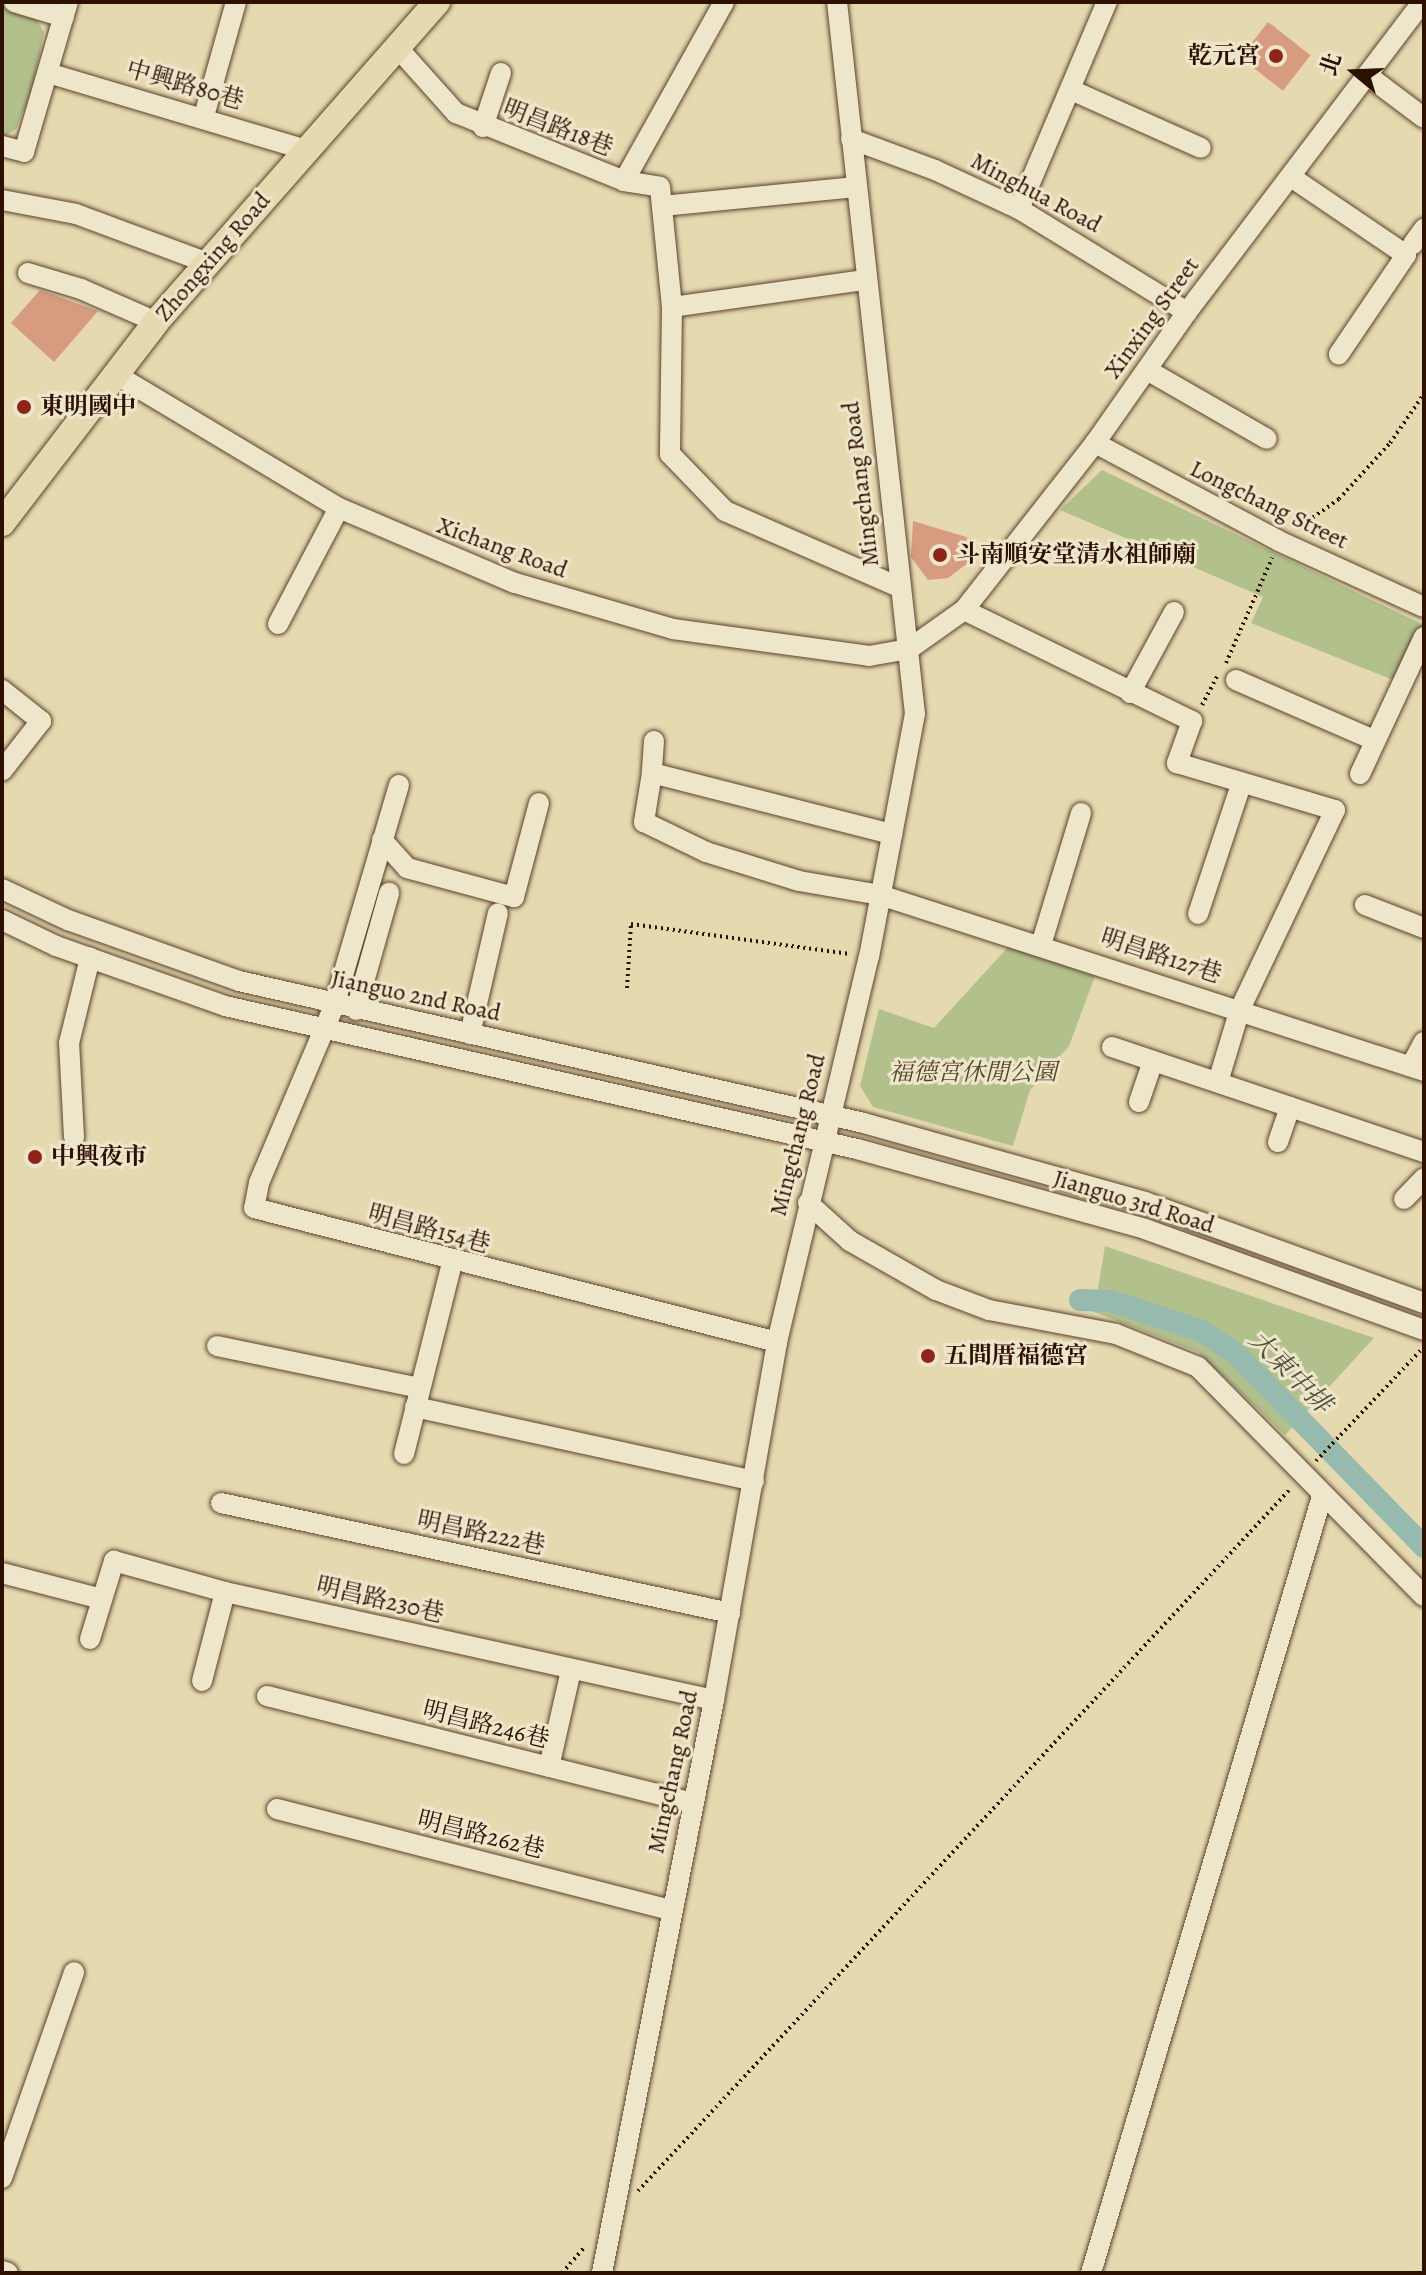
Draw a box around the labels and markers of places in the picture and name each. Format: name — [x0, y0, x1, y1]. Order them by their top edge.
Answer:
place label: 乾元宮 — [1188, 42, 1260, 70]
marker: 乾元宮 — [1267, 47, 1285, 65]
place label: 東明國中 — [40, 393, 136, 421]
marker: 東明國中 — [15, 398, 33, 416]
place label: 斗南順安堂清水祖師廟 — [956, 541, 1196, 569]
marker: 斗南順安堂清水祖師廟 — [931, 546, 949, 564]
place label: 中興夜市 — [51, 1143, 147, 1171]
marker: 中興夜市 — [26, 1148, 44, 1166]
place label: 五間厝福德宮 — [944, 1342, 1088, 1370]
marker: 五間厝福德宮 — [919, 1347, 937, 1365]

